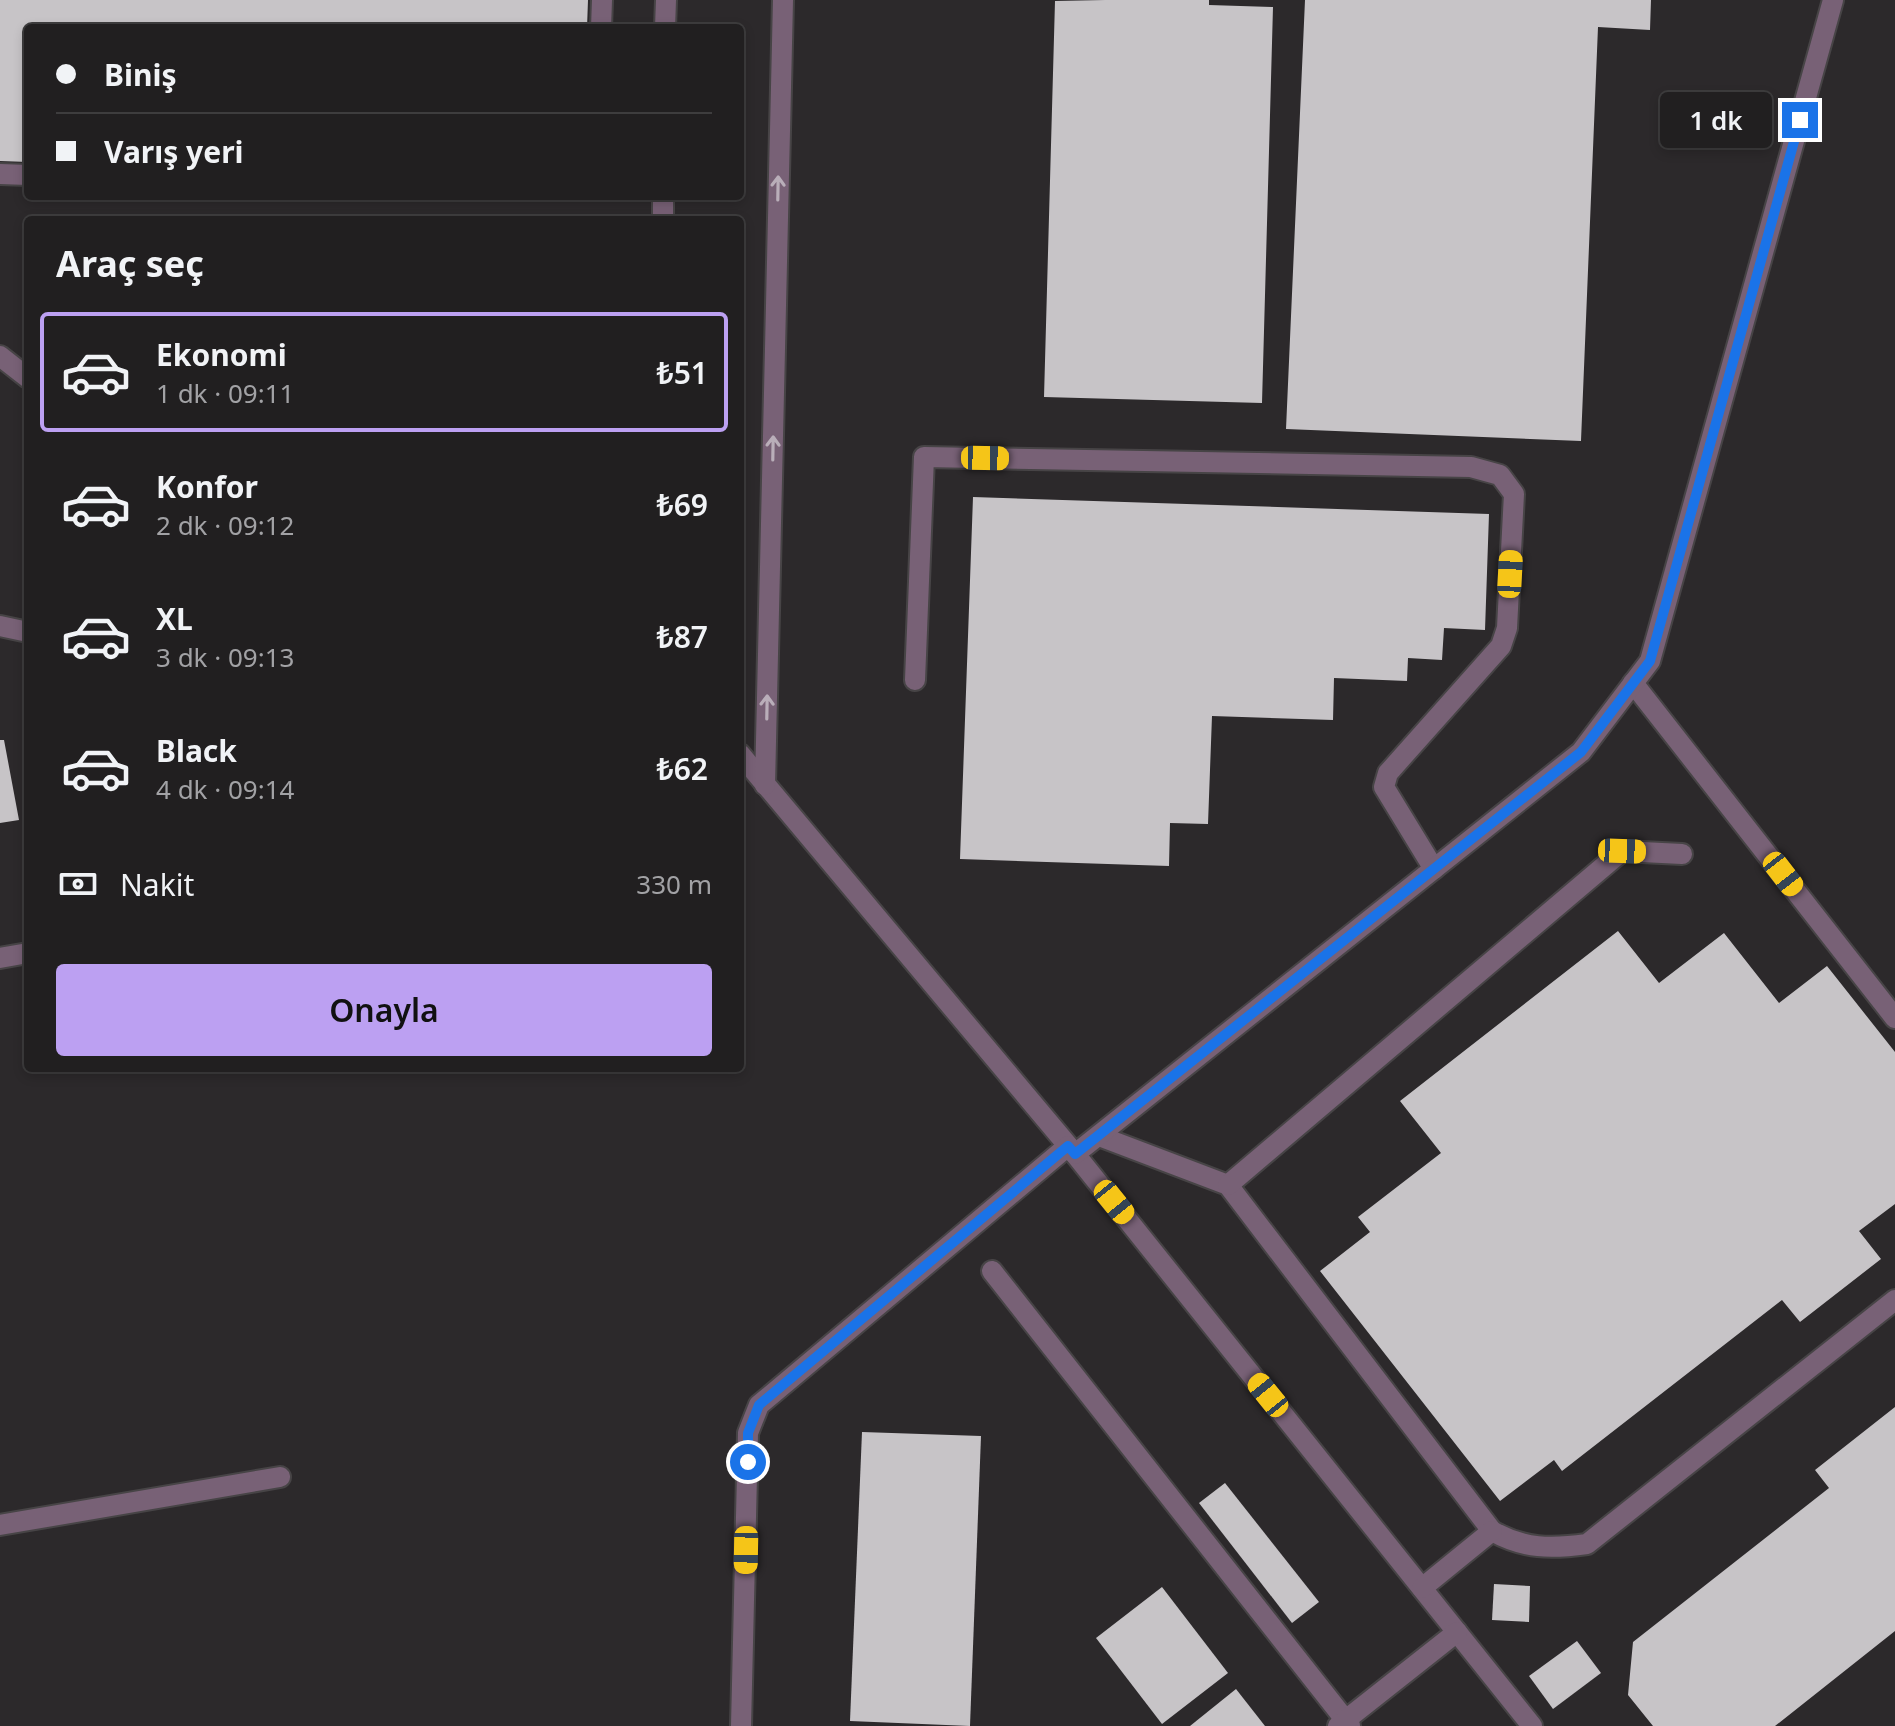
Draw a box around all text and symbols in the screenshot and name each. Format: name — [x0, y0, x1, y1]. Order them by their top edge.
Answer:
text: Biniş — [104, 54, 176, 95]
callout: 1 dk — [1660, 92, 1772, 148]
text: 1 dk — [1689, 102, 1743, 138]
route end — [1782, 102, 1818, 138]
text: Varış yeri — [104, 131, 244, 172]
one-way arrow — [771, 175, 786, 202]
text: Araç seç — [56, 239, 204, 288]
text: Ekonomi — [156, 334, 287, 375]
icon: car — [60, 336, 132, 408]
text: ₺51 — [657, 352, 708, 393]
text: 1 dk · 09:11 — [156, 375, 294, 411]
one-way arrow — [765, 435, 780, 462]
car — [961, 446, 1009, 470]
text: Konfor — [156, 466, 258, 507]
icon: car — [60, 468, 132, 540]
text: ₺69 — [657, 484, 708, 525]
text: 2 dk · 09:12 — [156, 507, 294, 543]
car — [1497, 549, 1523, 599]
text: XL — [156, 598, 193, 639]
icon: car — [60, 600, 132, 672]
text: ₺87 — [657, 616, 708, 657]
text: 3 dk · 09:13 — [156, 639, 294, 675]
one-way arrow — [759, 694, 775, 721]
text: Black — [156, 730, 237, 771]
icon: car — [60, 732, 132, 804]
text: ₺62 — [657, 748, 708, 789]
text: 4 dk · 09:14 — [156, 771, 294, 807]
car — [1598, 838, 1646, 864]
car — [1759, 848, 1807, 900]
icon: cash — [56, 862, 100, 906]
text: Nakit — [120, 864, 194, 905]
text: 330 m — [636, 866, 712, 902]
button: Onayla — [56, 964, 712, 1056]
car — [1090, 1176, 1138, 1228]
car — [1244, 1369, 1292, 1421]
route start — [730, 1444, 766, 1480]
car — [734, 1526, 758, 1574]

